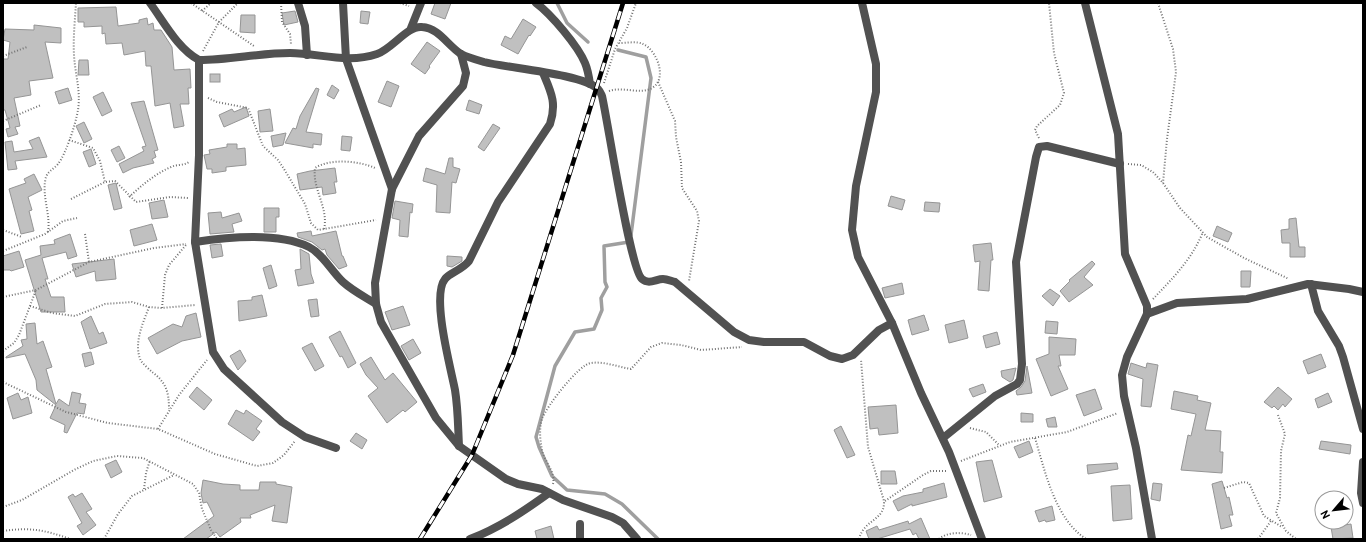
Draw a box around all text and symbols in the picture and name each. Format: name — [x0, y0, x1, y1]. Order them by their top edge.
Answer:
north arrow — [1314, 490, 1354, 530]
text: N — [1318, 507, 1334, 521]

